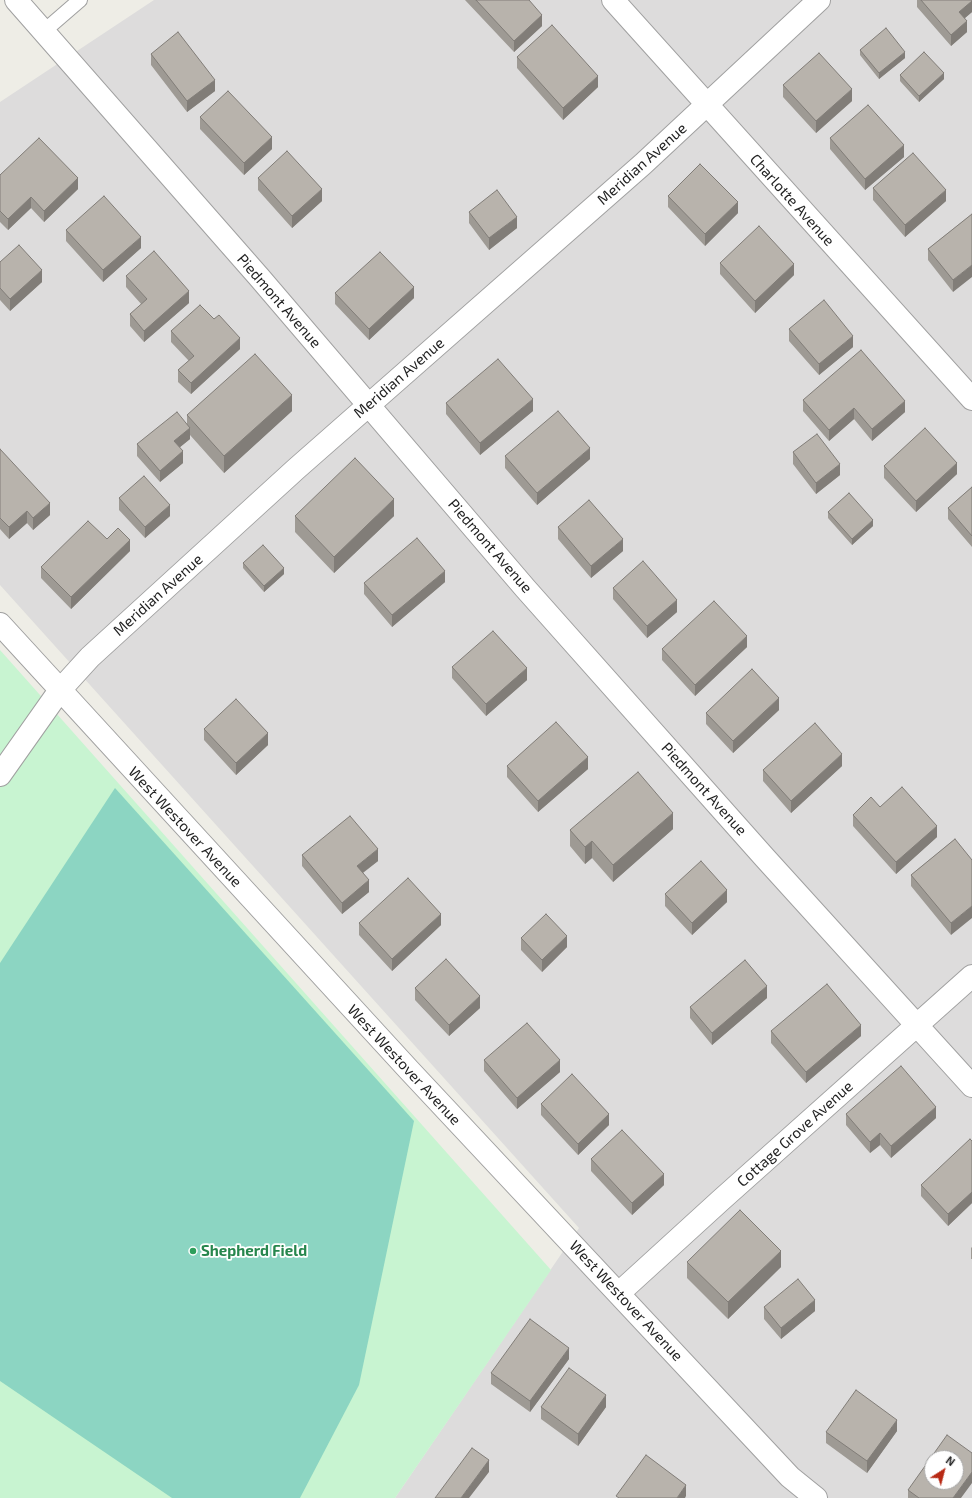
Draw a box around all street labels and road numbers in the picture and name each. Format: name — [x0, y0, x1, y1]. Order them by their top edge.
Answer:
street label: Meridian Avenue — [594, 119, 690, 209]
street label: Charlotte Avenue — [746, 150, 838, 250]
street label: Piedmont Avenue — [233, 250, 325, 352]
street label: Meridian Avenue — [350, 334, 448, 422]
street label: Piedmont Avenue — [444, 495, 536, 597]
street label: Meridian Avenue — [110, 550, 206, 640]
street label: Piedmont Avenue — [658, 739, 750, 839]
street label: West Westover Avenue — [125, 763, 245, 891]
street label: West Westover Avenue — [344, 1001, 464, 1129]
street label: Cottage Grove Avenue — [733, 1077, 857, 1191]
street label: West Westover Avenue — [566, 1237, 686, 1365]

